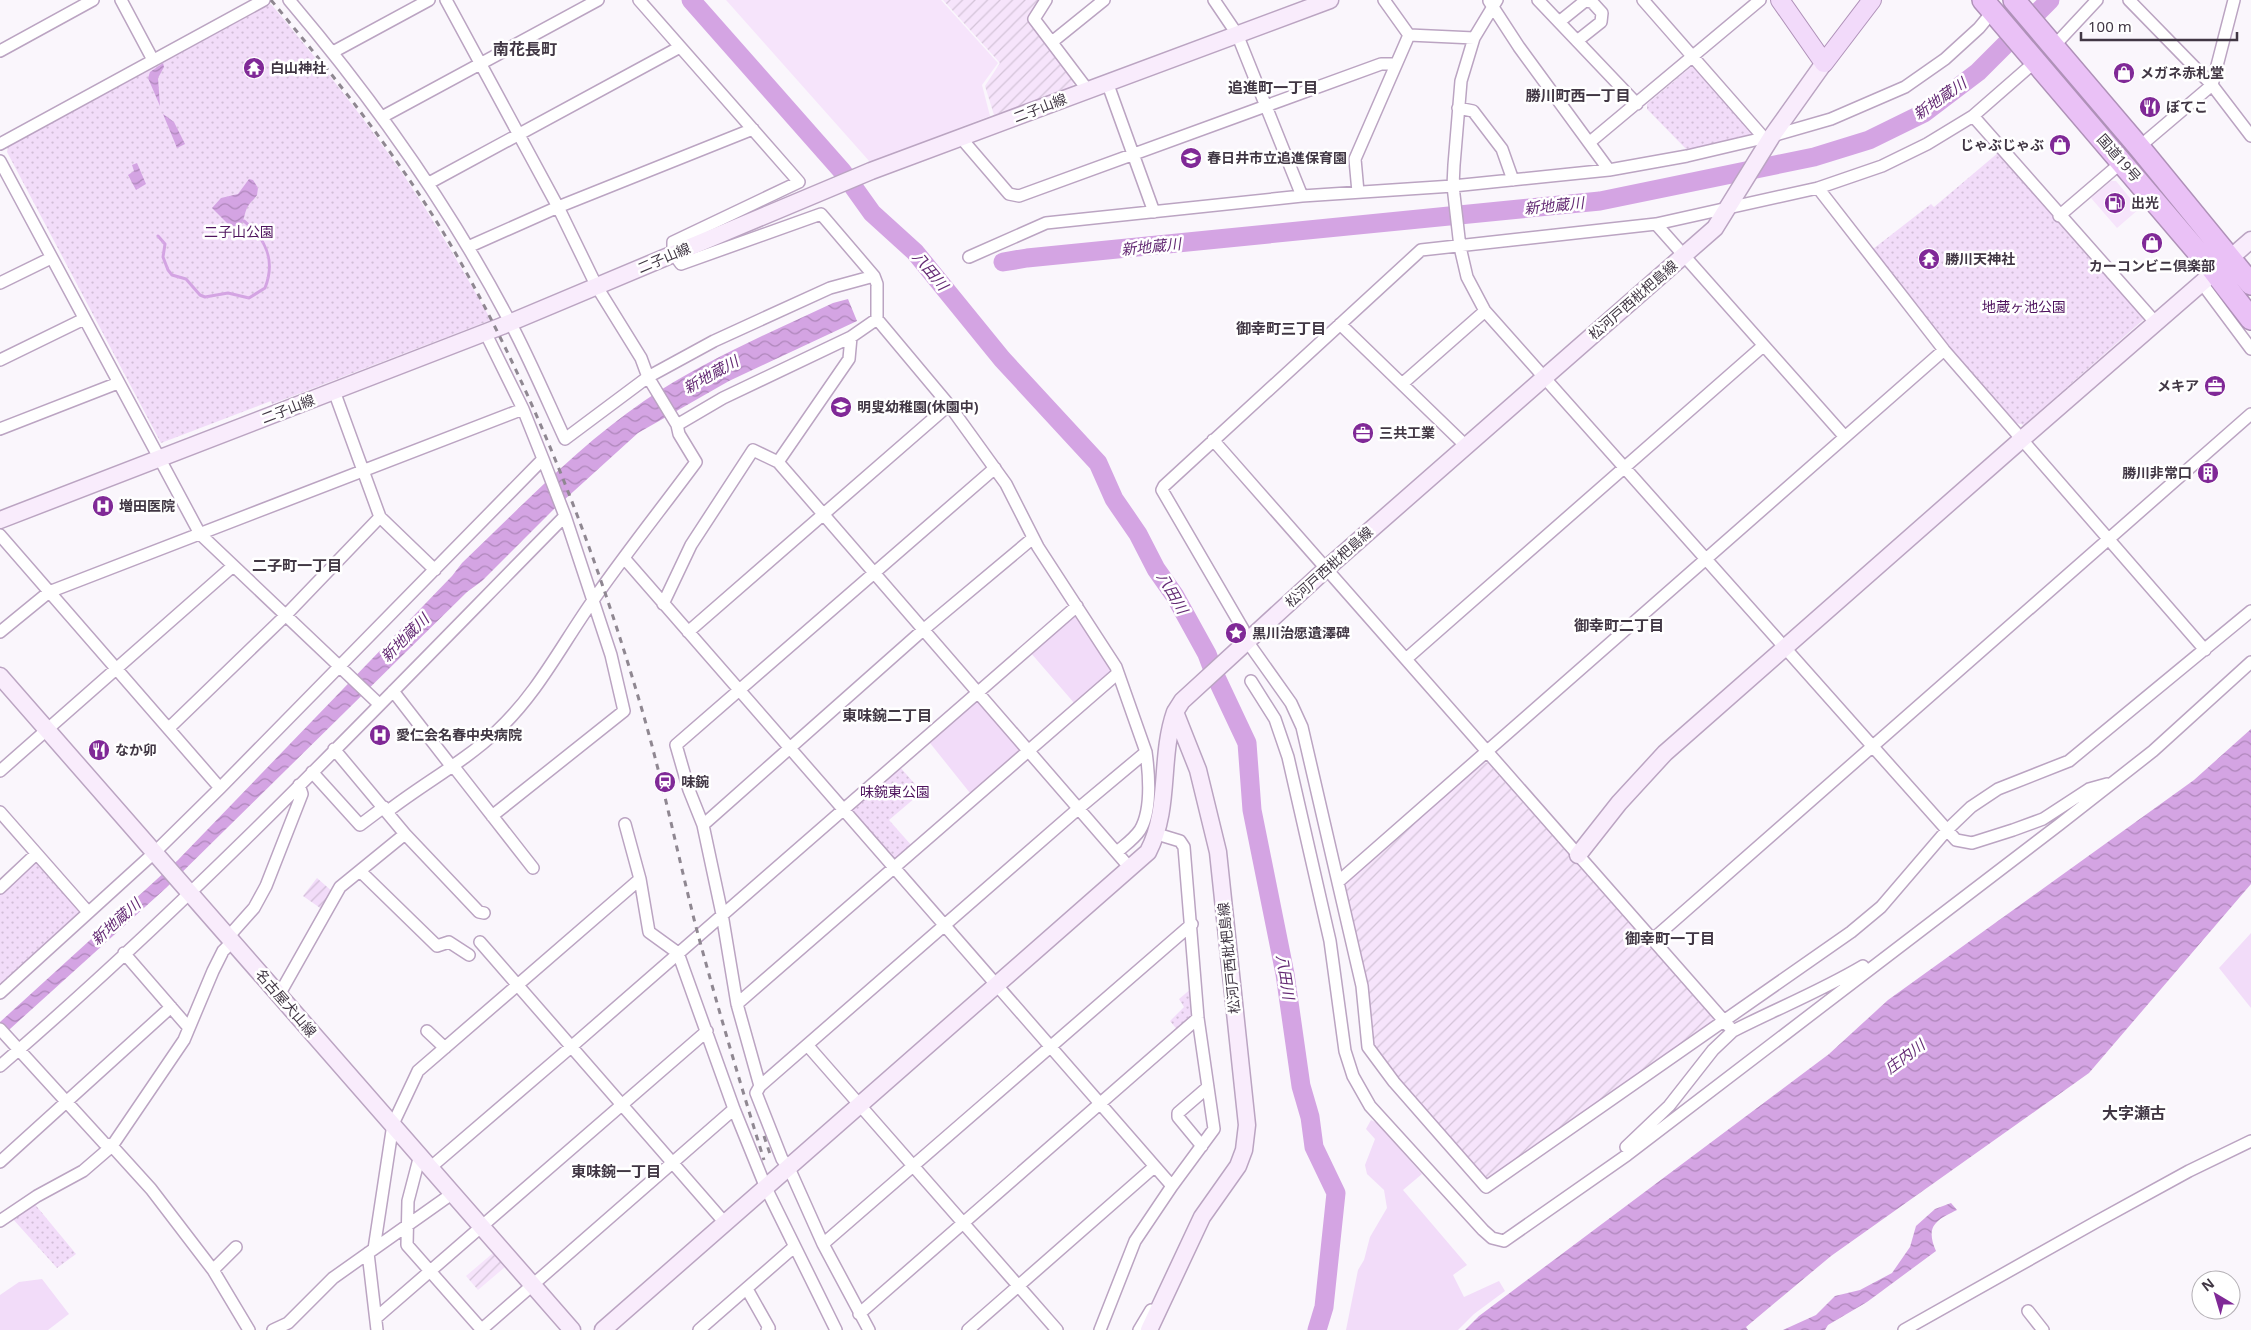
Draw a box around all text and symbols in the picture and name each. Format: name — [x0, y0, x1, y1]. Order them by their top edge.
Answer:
scale bar — [2081, 10, 2237, 42]
text: 100 m — [2088, 16, 2132, 36]
district label: 南花長町 — [493, 38, 557, 60]
temple icon: 白山神社 — [242, 56, 266, 80]
place label: 白山神社 — [270, 58, 326, 77]
shop icon: メガネ赤札堂 — [2112, 61, 2136, 85]
place label: メガネ赤札堂 — [2140, 63, 2224, 82]
water label: 新地蔵川 — [1909, 72, 1971, 124]
district label: 追進町一丁目 — [1228, 77, 1318, 97]
district label: 勝川町西一丁目 — [1525, 85, 1631, 105]
street label: 二子山線 — [1010, 89, 1069, 126]
restaurant icon: ぼてこ — [2138, 95, 2162, 119]
place label: ぼてこ — [2166, 97, 2208, 116]
street label: 国道19号 — [2093, 130, 2146, 186]
shop icon: じゃぶじゃぶ — [2048, 133, 2072, 157]
place label: じゃぶじゃぶ — [1960, 135, 2044, 154]
school or university icon: 春日井市立追進保育園 — [1179, 146, 1203, 170]
place label: 春日井市立追進保育園 — [1207, 148, 1347, 167]
fuel station icon: 出光 — [2103, 191, 2127, 215]
water label: 新地蔵川 — [1523, 192, 1587, 218]
place label: 出光 — [2131, 193, 2159, 212]
park label: 二子山公園 — [204, 222, 274, 241]
shop icon: カーコンビニ倶楽部 — [2140, 231, 2164, 255]
water label: 新地蔵川 — [1120, 233, 1184, 259]
street label: 二子山線 — [634, 238, 693, 277]
water label: 八田川 — [909, 247, 954, 296]
temple icon: 勝川天神社 — [1917, 247, 1941, 271]
place label: 勝川天神社 — [1945, 249, 2015, 268]
street label: 松河戸西枇杷島線 — [1584, 256, 1681, 344]
place label: カーコンビニ倶楽部 — [2089, 256, 2215, 275]
park label: 地蔵ヶ池公園 — [1982, 297, 2066, 316]
district label: 御幸町三丁目 — [1236, 318, 1326, 338]
water label: 新地蔵川 — [679, 350, 743, 397]
office icon: メキア — [2203, 374, 2227, 398]
place label: メキア — [2157, 376, 2199, 395]
street label: 二子山線 — [258, 390, 317, 427]
school or university icon: 明叟幼稚園(休園中) — [829, 395, 853, 419]
place label: 明叟幼稚園(休園中) — [857, 397, 979, 416]
office icon: 三共工業 — [1351, 421, 1375, 445]
place label: 三共工業 — [1379, 423, 1435, 442]
building icon: 勝川非常口 — [2196, 461, 2220, 485]
place label: 勝川非常口 — [2122, 463, 2192, 482]
hospital icon: 増田医院 — [91, 494, 115, 518]
place label: 増田医院 — [119, 496, 175, 515]
street label: 松河戸西枇杷島線 — [1281, 522, 1377, 611]
district label: 二子町一丁目 — [252, 555, 342, 575]
water label: 八田川 — [1153, 568, 1194, 619]
water label: 新地蔵川 — [376, 608, 434, 666]
district label: 御幸町二丁目 — [1574, 615, 1664, 635]
place icon: 黒川治愿遺澤碑 — [1224, 621, 1248, 645]
place label: 黒川治愿遺澤碑 — [1252, 623, 1350, 642]
district label: 東味鋺二丁目 — [842, 705, 932, 725]
hospital icon: 愛仁会名春中央病院 — [368, 723, 392, 747]
place label: 愛仁会名春中央病院 — [396, 725, 522, 744]
restaurant icon: なか卯 — [87, 738, 111, 762]
place label: なか卯 — [115, 740, 157, 759]
station icon: 味鋺 — [653, 770, 677, 794]
place label: 味鋺 — [681, 772, 709, 791]
park label: 味鋺東公園 — [860, 782, 930, 801]
water label: 新地蔵川 — [86, 892, 146, 949]
street label: 松河戸西枇杷島線 — [1213, 901, 1244, 1015]
district label: 御幸町一丁目 — [1625, 928, 1715, 948]
water label: 八田川 — [1273, 953, 1300, 1003]
street label: 名古屋犬山線 — [252, 965, 321, 1041]
water label: 庄内川 — [1880, 1033, 1930, 1078]
district label: 大字瀬古 — [2102, 1102, 2166, 1124]
district label: 東味鋺一丁目 — [571, 1161, 661, 1181]
north arrow — [2191, 1270, 2241, 1320]
text: N — [2197, 1273, 2218, 1295]

